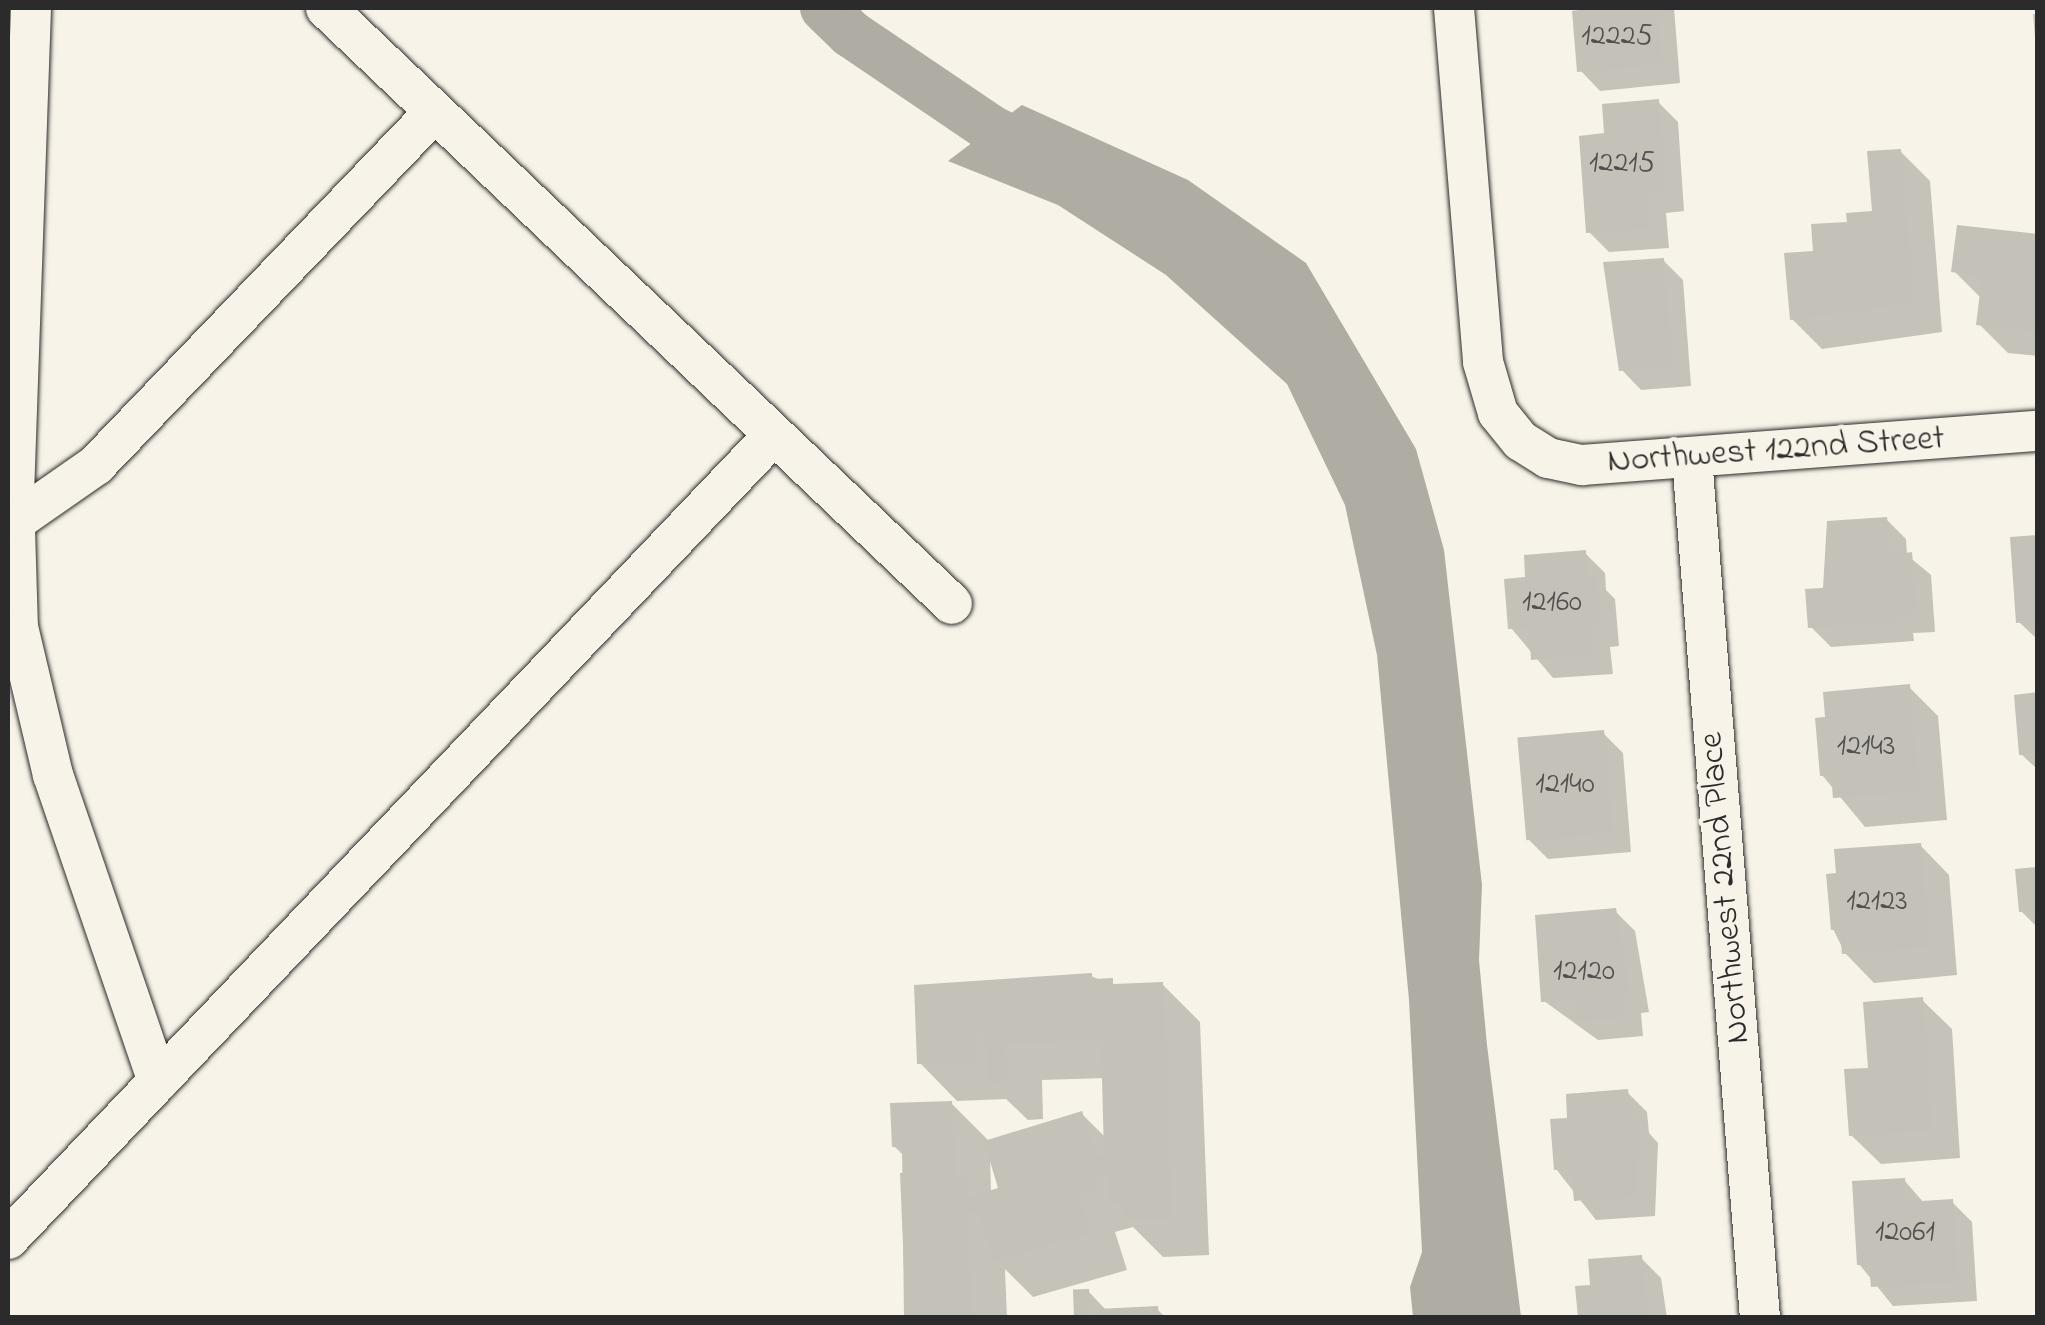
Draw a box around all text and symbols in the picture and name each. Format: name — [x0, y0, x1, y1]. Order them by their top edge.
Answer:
house number: 12225 — [1581, 19, 1653, 55]
house number: 12215 — [1589, 146, 1655, 182]
street label: Northwest 122nd Street — [1606, 418, 1946, 484]
house number: 12160 — [1522, 585, 1582, 621]
house number: 12143 — [1837, 729, 1895, 765]
street label: Northwest 22nd Place — [1691, 730, 1761, 1046]
house number: 12140 — [1535, 767, 1595, 803]
house number: 12123 — [1846, 884, 1908, 920]
house number: 12120 — [1553, 954, 1615, 990]
house number: 12061 — [1875, 1215, 1935, 1251]

